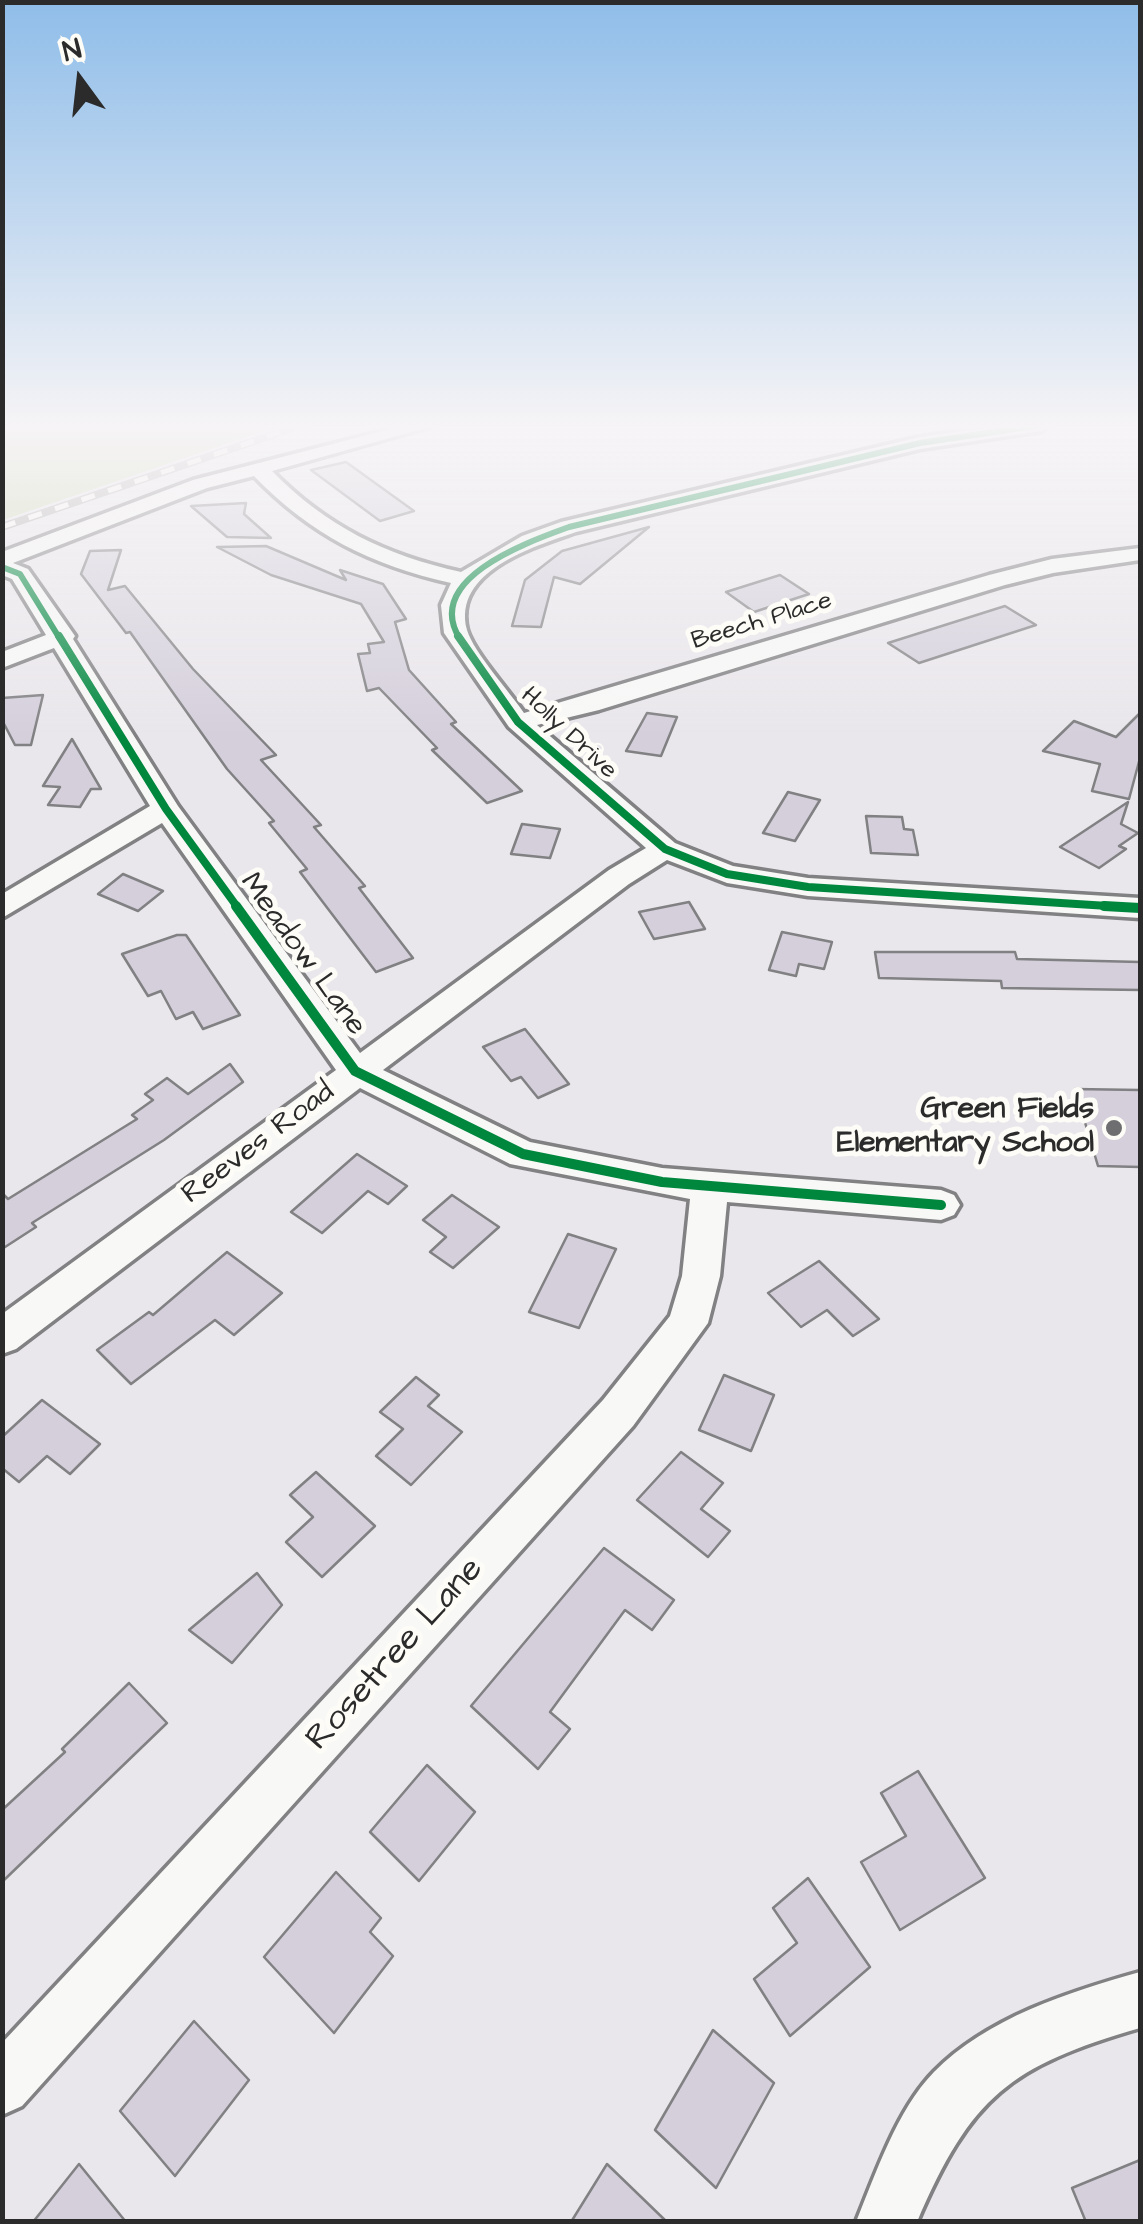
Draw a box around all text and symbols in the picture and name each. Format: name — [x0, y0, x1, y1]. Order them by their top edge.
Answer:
text: N — [59, 29, 86, 72]
north arrow — [30, 30, 130, 130]
street label: Beech Place — [688, 586, 836, 658]
street label: Holly Drive — [513, 682, 623, 786]
street label: Meadow Lane — [231, 867, 373, 1043]
street label: Reeves Road — [176, 1075, 342, 1213]
place label: Green Fields Elementary School — [837, 1093, 1094, 1164]
marker: Green Fields Elementary School — [1103, 1117, 1125, 1139]
street label: Rosetree Lane — [298, 1550, 494, 1760]

